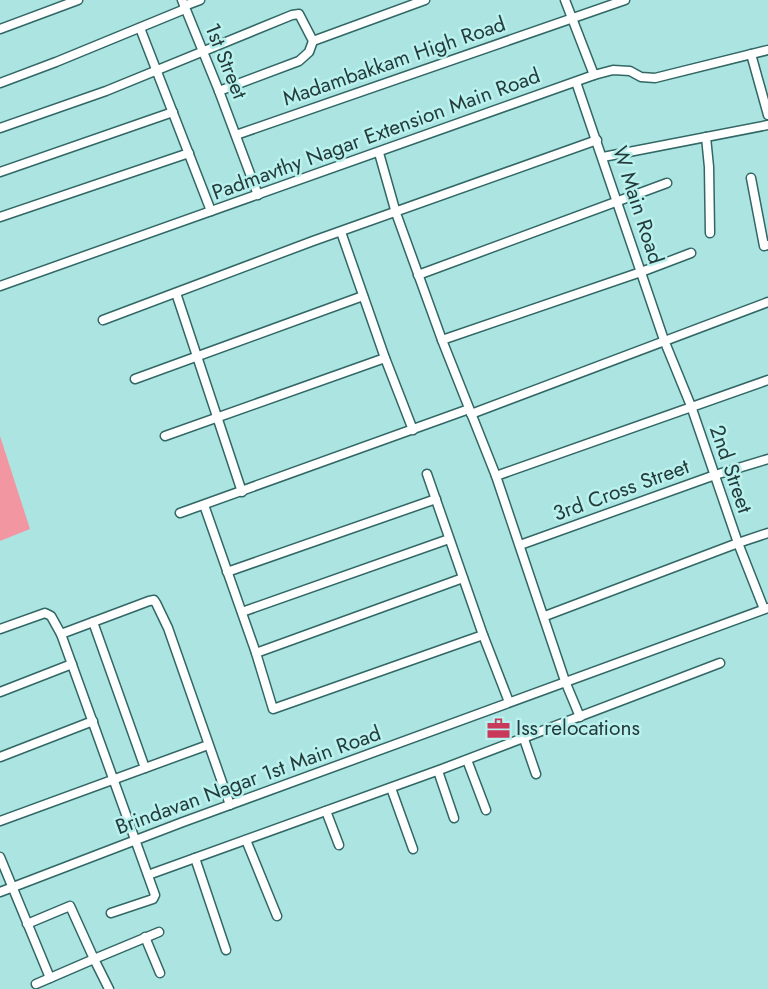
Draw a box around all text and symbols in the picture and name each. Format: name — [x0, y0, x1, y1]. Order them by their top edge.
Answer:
street label: Madambakkam High Road — [279, 9, 509, 113]
street label: 1st Street — [197, 19, 255, 103]
street label: Padmavthy Nagar Extension Main Road — [208, 61, 544, 207]
street label: W Main Road — [605, 142, 671, 268]
street label: 2nd Street — [702, 421, 760, 517]
street label: 3rd Cross Street — [549, 451, 693, 529]
place label: Iss relocations — [516, 713, 640, 743]
office icon: Iss relocations — [485, 715, 511, 741]
street label: Brindavan Nagar 1st Main Road — [111, 718, 385, 842]

